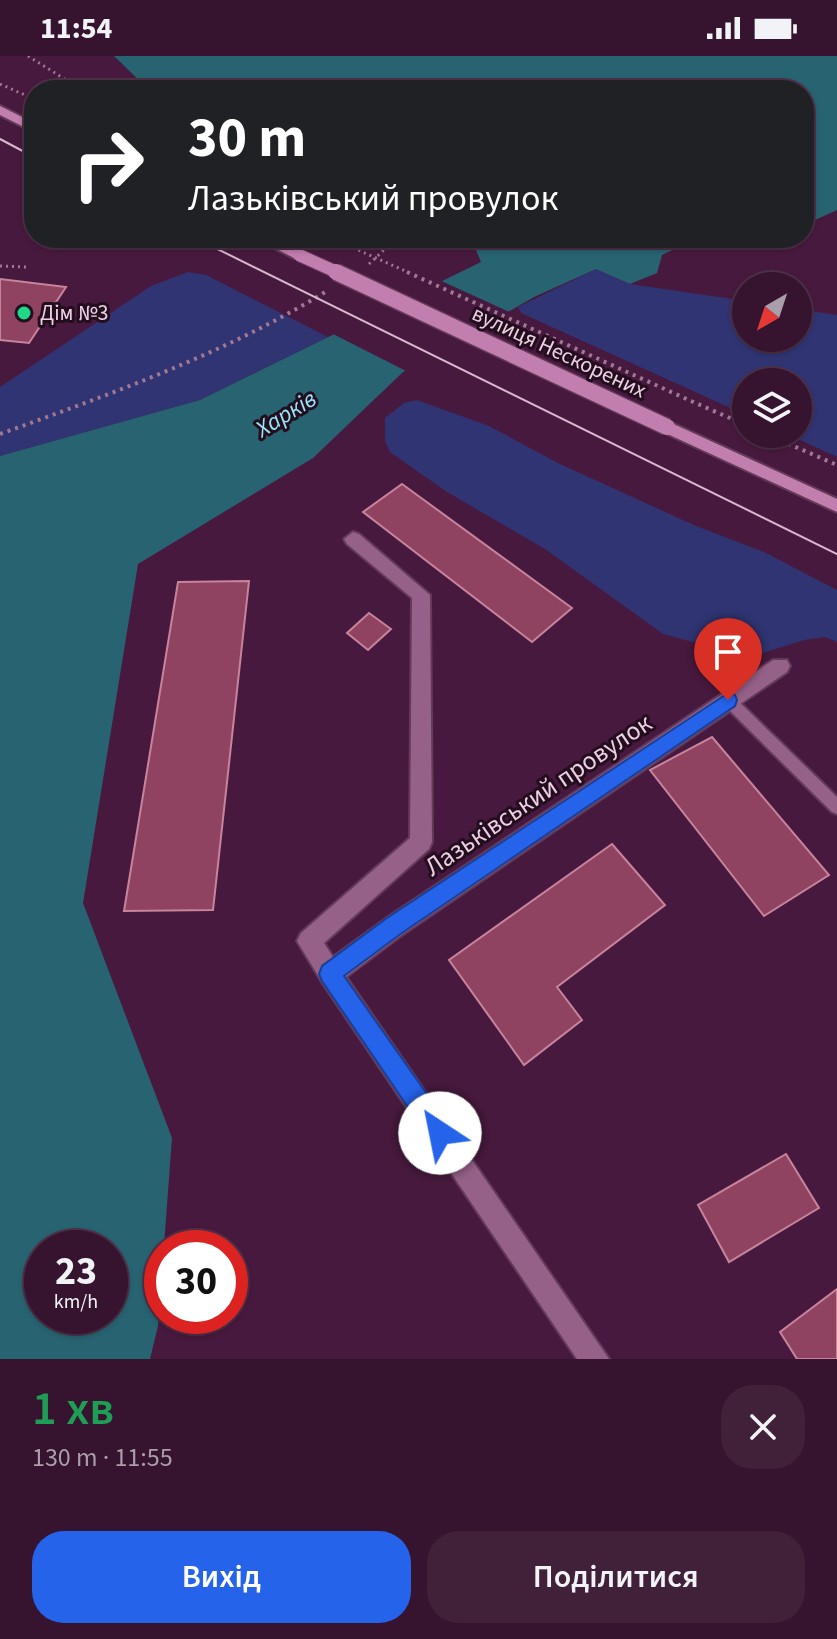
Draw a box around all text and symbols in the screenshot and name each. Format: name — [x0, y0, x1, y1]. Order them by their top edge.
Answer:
text: 11:54 — [40, 7, 112, 50]
text: 30 m — [188, 99, 306, 178]
icon: right — [56, 112, 160, 216]
text: Лазьківський провулок — [188, 173, 558, 224]
north arrow — [732, 272, 812, 352]
map controls — [732, 272, 812, 448]
place label: Дім №3 — [40, 297, 109, 329]
street label: вулиця Нескорених — [467, 298, 651, 406]
marker: Дім №3 — [15, 304, 33, 322]
button: layers — [732, 368, 812, 448]
water label: Харків — [248, 382, 323, 447]
pin — [694, 618, 762, 700]
icon: arrive — [706, 630, 750, 674]
street label: Лазьківський провулок — [417, 705, 659, 885]
position arrow — [398, 1091, 482, 1175]
speed limit sign: 30 — [144, 1230, 248, 1334]
text: 23 — [55, 1243, 97, 1300]
text: km/h — [54, 1288, 98, 1316]
text: 1 хв — [32, 1375, 114, 1443]
button: close — [721, 1385, 805, 1469]
text: 130 m · 11:55 — [32, 1439, 173, 1476]
button: Вихід — [32, 1531, 411, 1623]
button: Поділитися — [427, 1531, 805, 1623]

